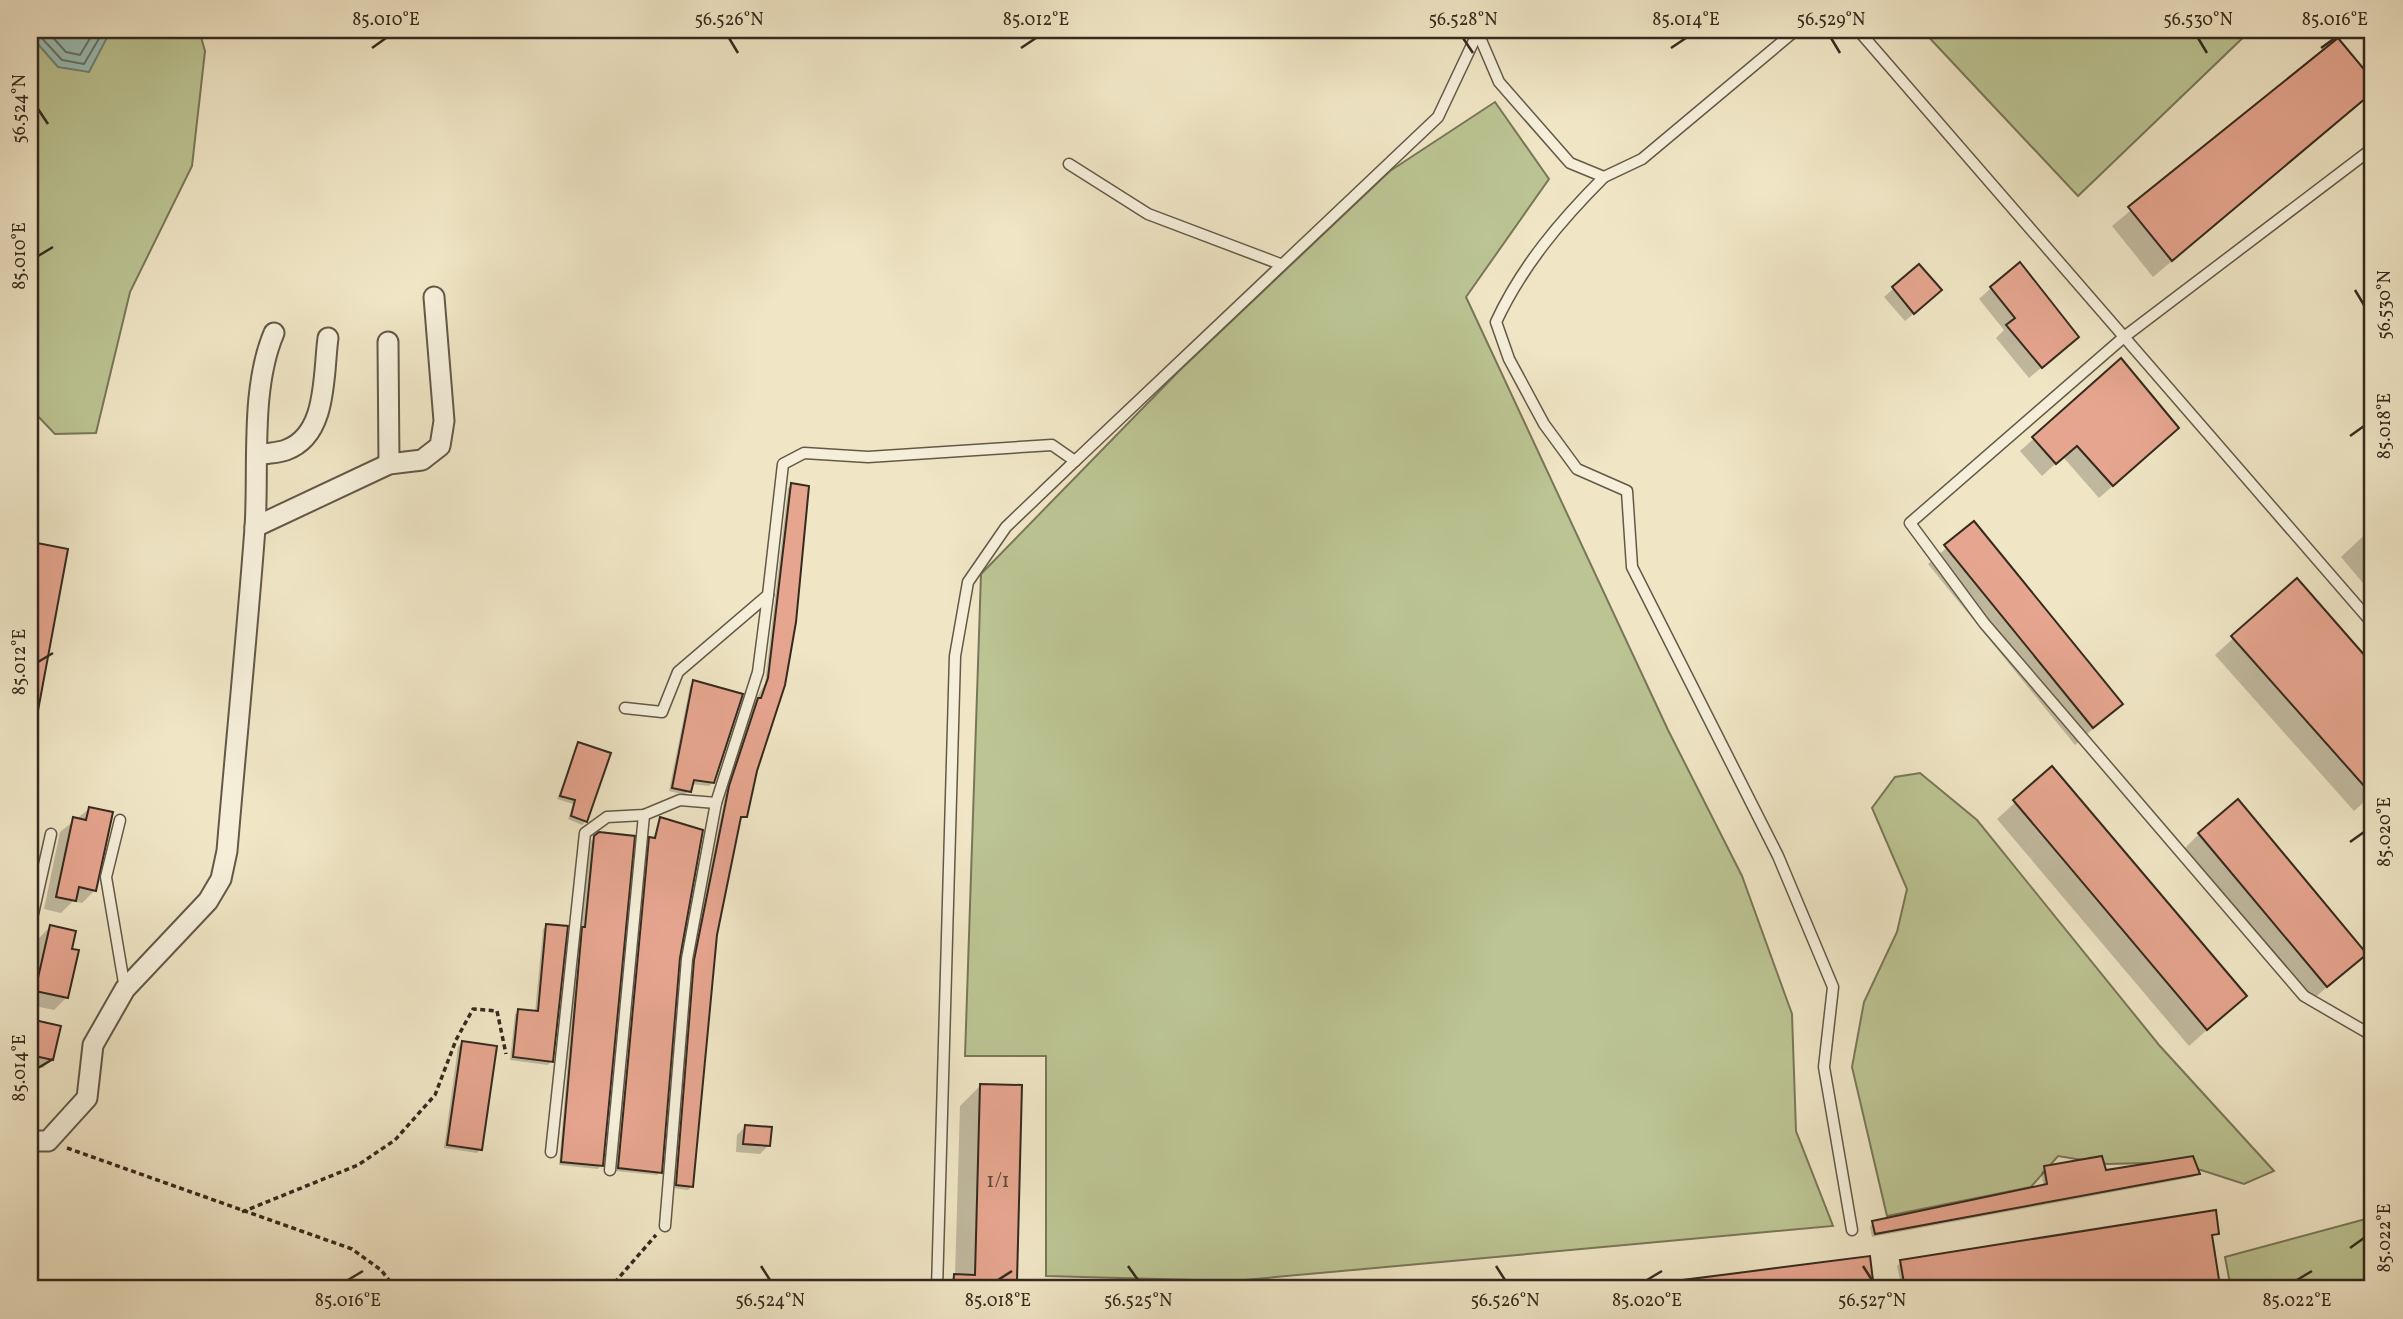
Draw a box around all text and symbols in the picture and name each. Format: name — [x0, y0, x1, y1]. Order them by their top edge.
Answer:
text: 85.010°E — [352, 8, 420, 33]
text: 56.526°N — [694, 8, 764, 33]
text: 85.012°E — [1003, 8, 1069, 33]
text: 56.528°N — [1428, 8, 1498, 33]
text: 85.014°E — [1652, 8, 1720, 33]
text: 56.529°N — [1797, 8, 1865, 33]
text: 56.530°N — [2163, 8, 2233, 33]
text: 85.016°E — [2302, 8, 2368, 33]
text: 56.524°N — [8, 74, 33, 144]
text: 85.010°E — [8, 222, 33, 290]
text: 56.530°N — [2373, 270, 2398, 340]
text: 85.018°E — [2373, 393, 2398, 459]
text: 85.012°E — [8, 629, 33, 695]
text: 85.020°E — [2373, 797, 2398, 867]
text: 85.014°E — [8, 1034, 33, 1102]
house number: 1/1 — [986, 1167, 1010, 1196]
text: 85.022°E — [2373, 1203, 2398, 1273]
text: 85.016°E — [315, 1289, 381, 1314]
text: 56.524°N — [735, 1289, 805, 1314]
text: 85.018°E — [965, 1289, 1031, 1314]
text: 56.525°N — [1104, 1289, 1172, 1314]
text: 56.526°N — [1470, 1289, 1540, 1314]
text: 85.020°E — [1612, 1289, 1682, 1314]
text: 56.527°N — [1838, 1289, 1906, 1314]
text: 85.022°E — [2262, 1289, 2332, 1314]

